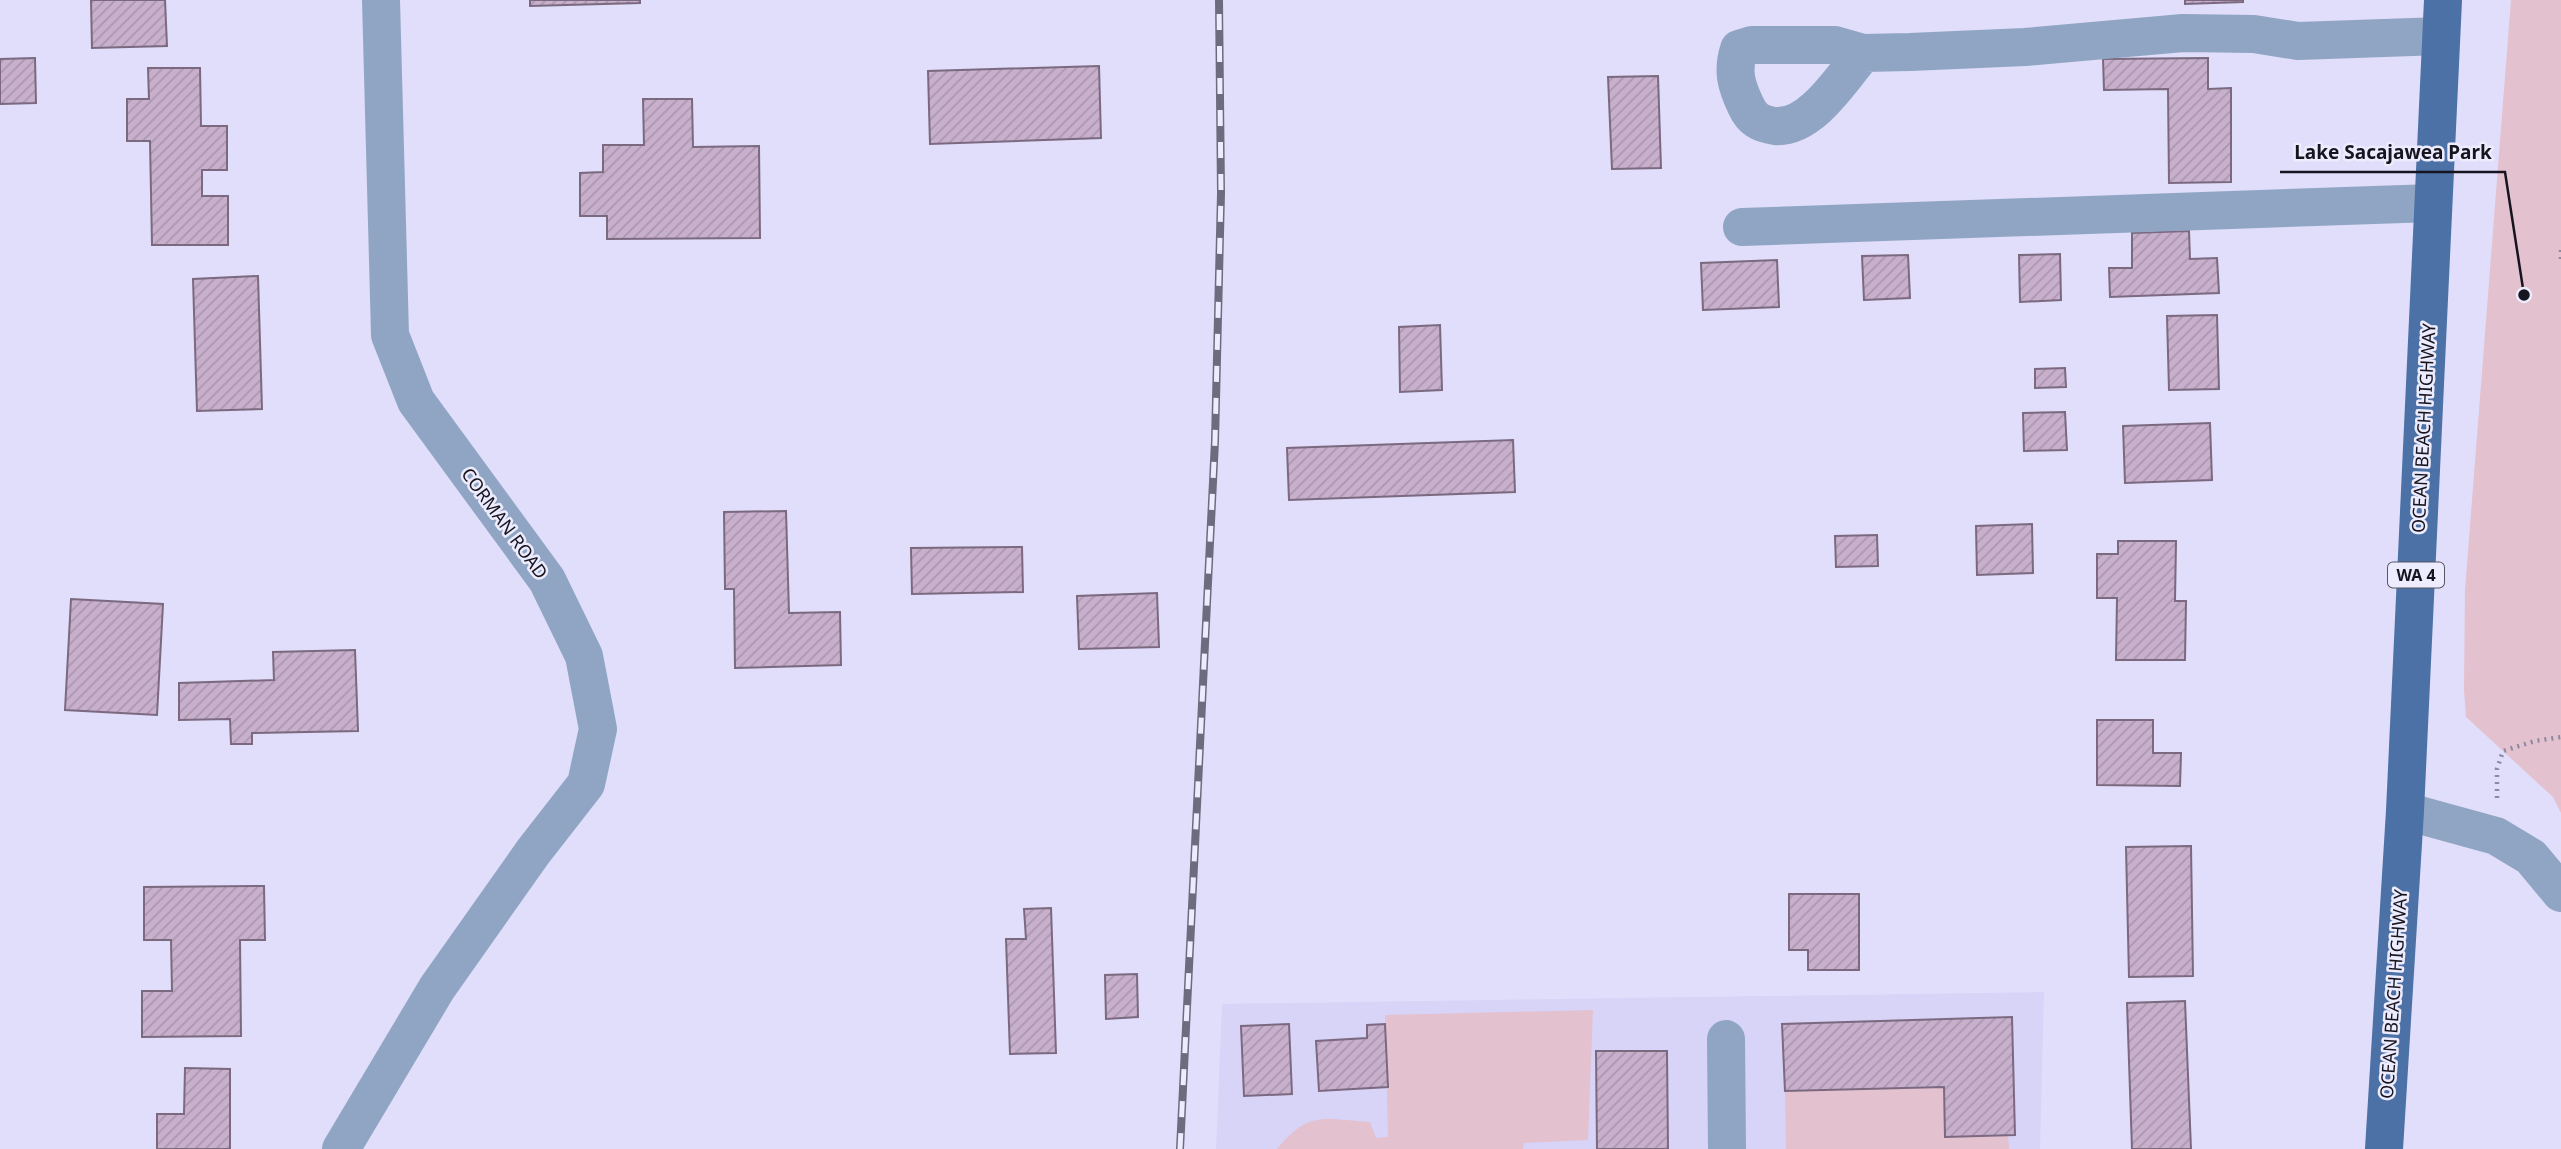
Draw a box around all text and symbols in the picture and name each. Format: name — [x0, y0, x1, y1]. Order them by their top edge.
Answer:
callout: Lake Sacajawea Park — [2280, 132, 2505, 172]
text: Lake Sacajawea Park — [2294, 139, 2492, 165]
street label: OCEAN BEACH HIGHWAY — [2406, 322, 2441, 534]
street label: CORMAN ROAD — [456, 463, 554, 583]
road number: WA 4 — [2388, 562, 2444, 588]
street label: OCEAN BEACH HIGHWAY — [2374, 888, 2412, 1100]

